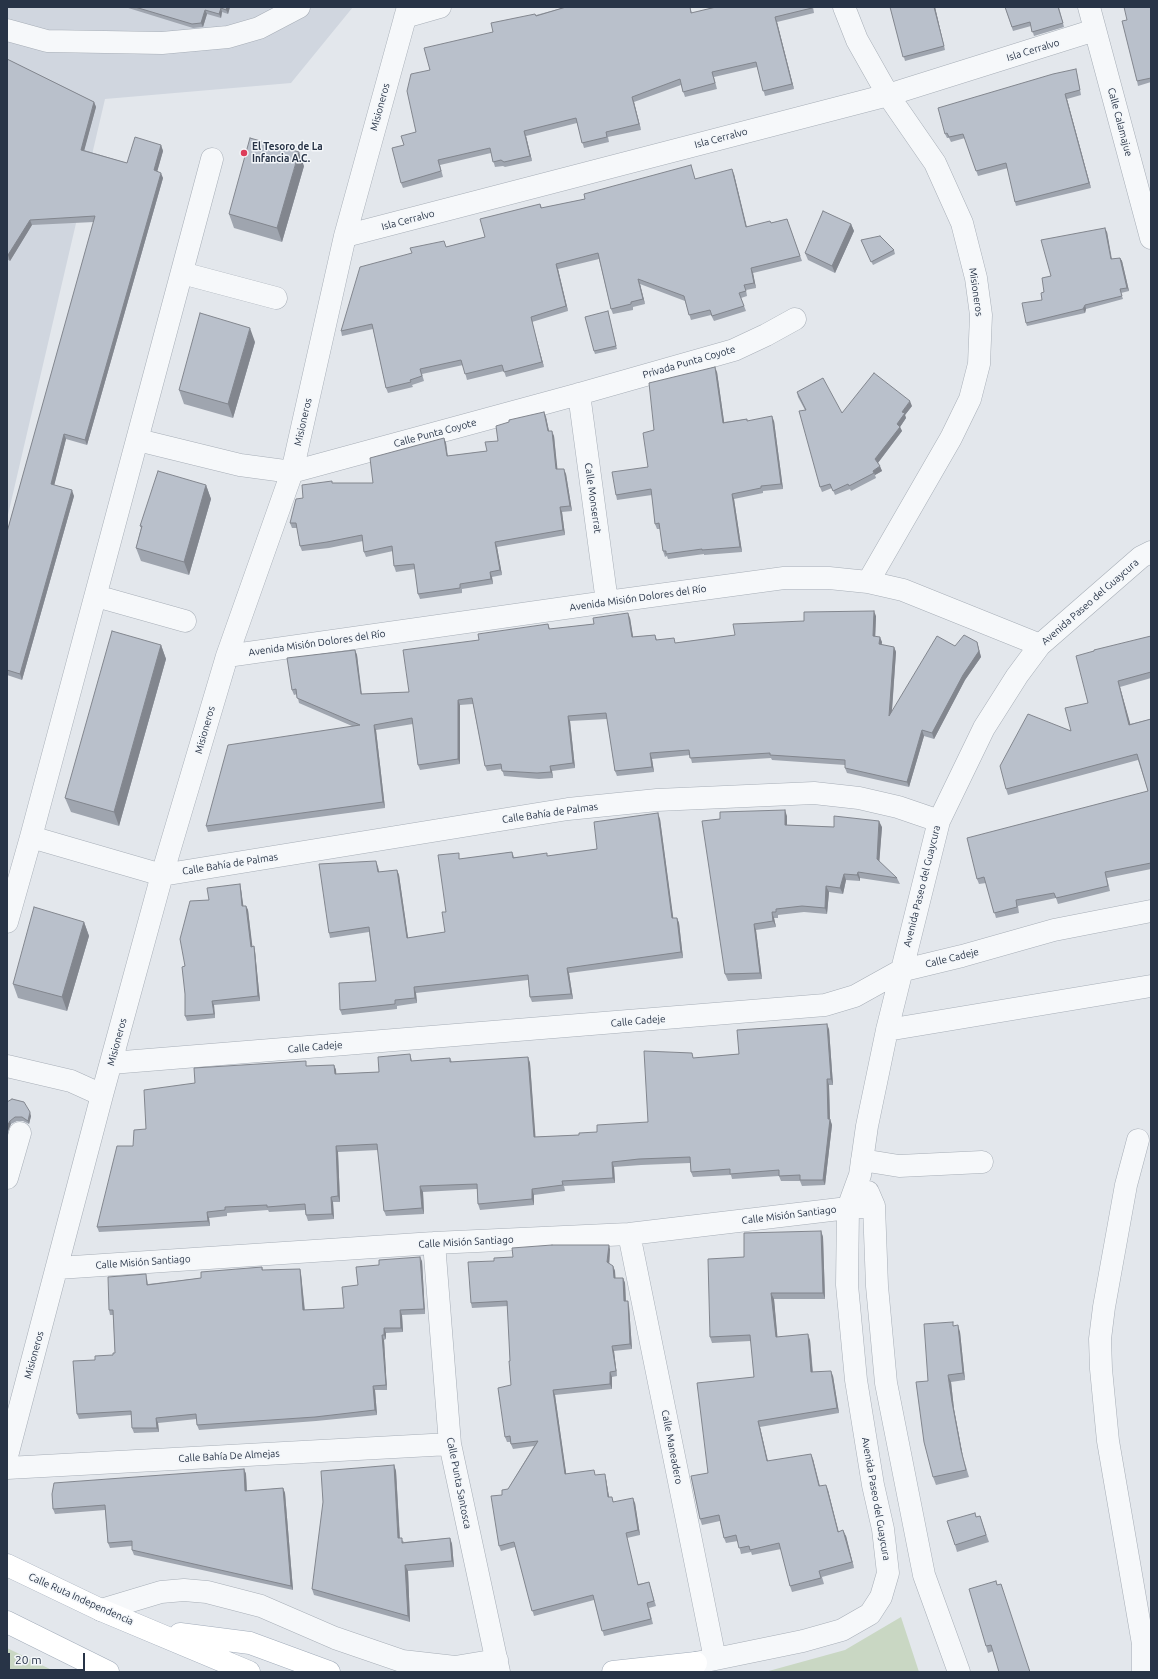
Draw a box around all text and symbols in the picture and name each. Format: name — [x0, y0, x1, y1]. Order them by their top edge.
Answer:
street label: Isla Cerralvo — [1005, 36, 1061, 64]
street label: Misioneros — [368, 82, 392, 132]
street label: Calle Calamajue — [1105, 86, 1135, 158]
street label: Isla Cerralvo — [693, 125, 749, 151]
place label: El Tesoro de La Infancia A.C. — [252, 141, 323, 164]
marker: El Tesoro de La Infancia A.C. — [239, 148, 249, 158]
street label: Isla Cerralvo — [380, 207, 436, 233]
street label: Misioneros — [967, 267, 985, 317]
street label: Privada Punta Coyote — [641, 343, 737, 381]
street label: Misioneros — [292, 397, 314, 447]
street label: Calle Punta Coyote — [392, 416, 478, 450]
street label: Calle Monserrat — [582, 462, 604, 534]
street label: Avenida Paseo del Guaycura — [1039, 556, 1141, 648]
street label: Avenida Misión Dolores del Río — [569, 582, 707, 614]
street label: Avenida Misión Dolores del Río — [248, 627, 386, 659]
street label: Misioneros — [192, 705, 218, 755]
street label: Calle Bahía de Palmas — [501, 800, 599, 826]
street label: Avenida Paseo del Guaycura — [901, 824, 943, 948]
street label: Calle Bahía de Palmas — [181, 851, 279, 877]
street label: Calle Cadeje — [924, 946, 980, 970]
street label: Calle Cadeje — [610, 1013, 666, 1029]
street label: Misioneros — [105, 1017, 129, 1067]
street label: Calle Cadeje — [287, 1039, 343, 1055]
street label: Calle Misión Santiago — [741, 1203, 837, 1227]
street label: Calle Misión Santiago — [418, 1234, 514, 1250]
street label: Calle Misión Santiago — [95, 1253, 191, 1271]
street label: Misioneros — [22, 1330, 46, 1380]
street label: Calle Maneadero — [659, 1409, 685, 1485]
street label: Calle Punta Santosca — [444, 1436, 474, 1530]
street label: Avenida Paseo del Guaycura — [859, 1436, 893, 1562]
street label: Calle Bahía De Almejas — [178, 1447, 280, 1465]
street label: Calle Ruta Independencia — [27, 1570, 135, 1628]
scale bar — [10, 1645, 87, 1671]
text: 20 m — [15, 1653, 42, 1666]

